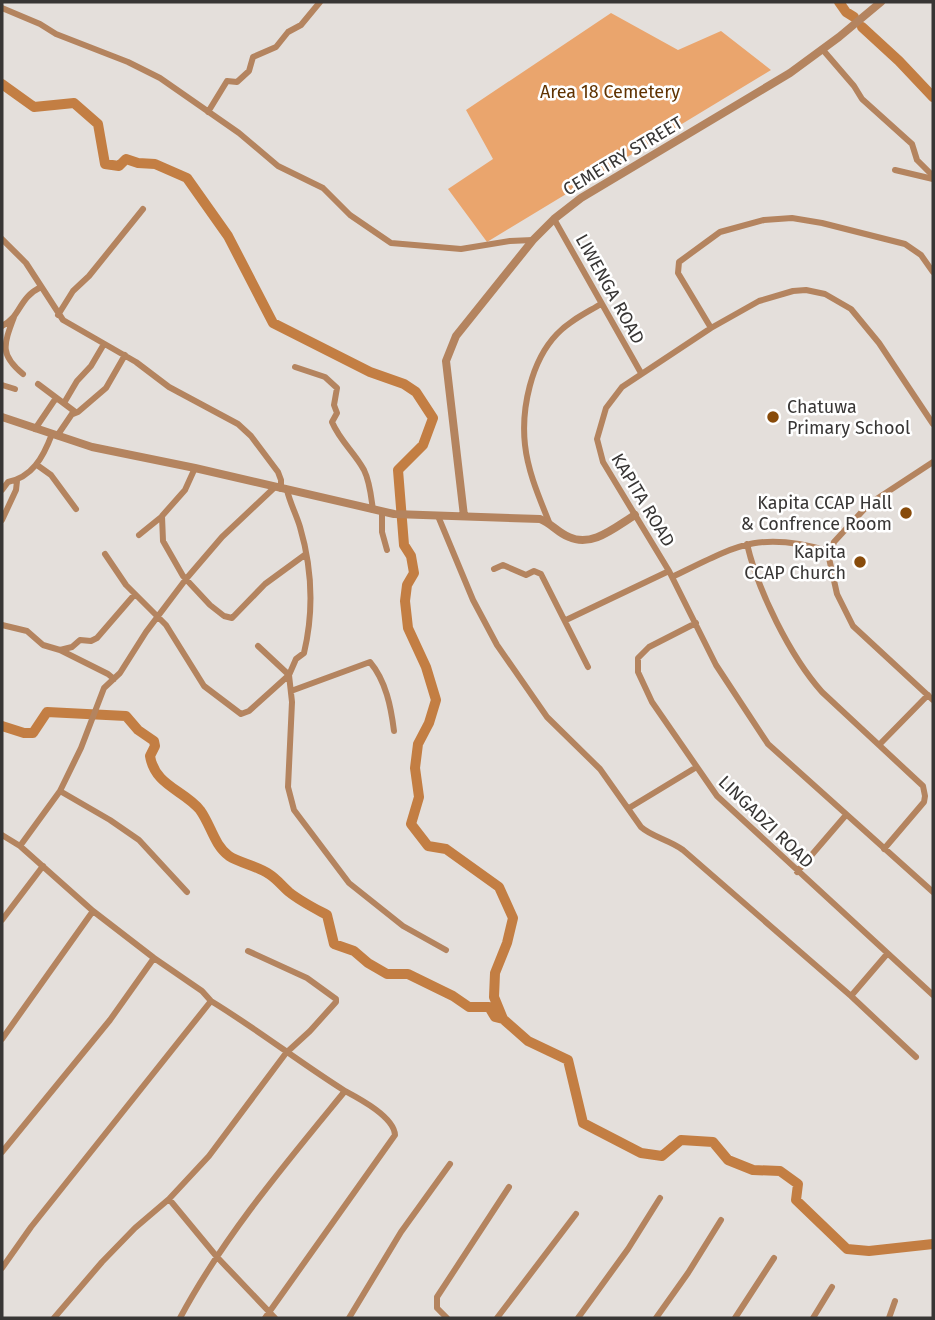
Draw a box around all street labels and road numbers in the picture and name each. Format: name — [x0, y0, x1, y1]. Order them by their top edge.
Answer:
street label: CEMETRY STREET — [559, 111, 688, 200]
street label: LIWENGA ROAD — [571, 230, 649, 348]
street label: KAPITA ROAD — [607, 449, 679, 551]
street label: LINGADZI ROAD — [714, 771, 818, 873]

